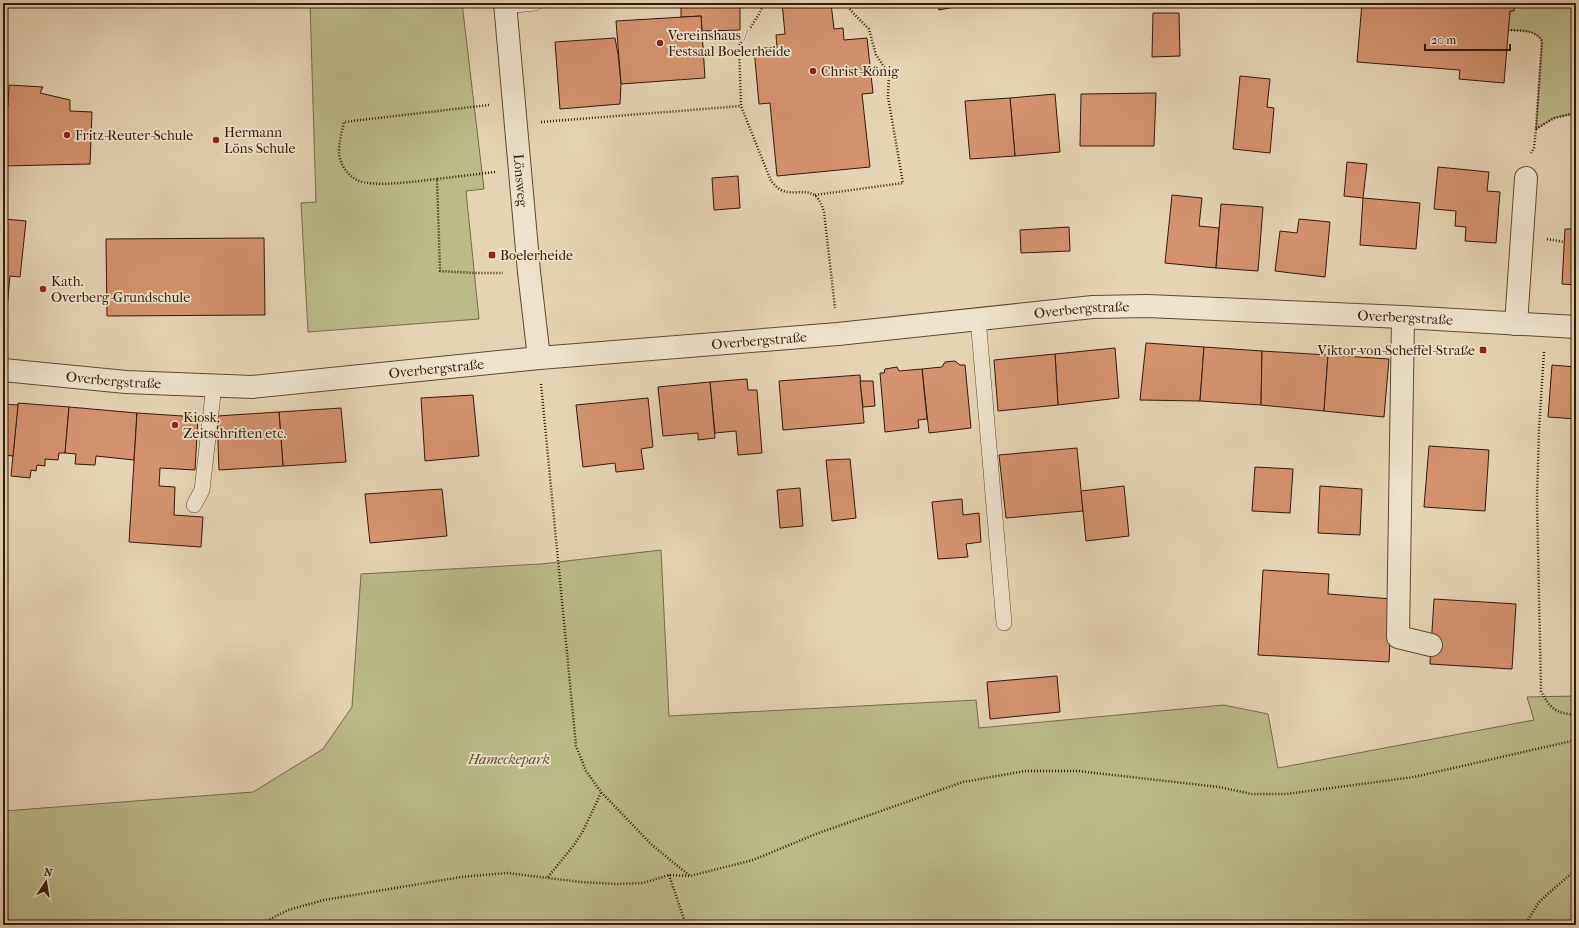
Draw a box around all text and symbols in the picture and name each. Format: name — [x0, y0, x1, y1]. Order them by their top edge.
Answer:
scale bar — [1425, 26, 1510, 52]
place label: Vereinshaus / Festsaal Boelerheide — [667, 27, 791, 60]
text: 20 m — [1431, 33, 1456, 47]
marker: Vereinshaus / Festsaal Boelerheide — [655, 38, 665, 48]
place label: Christ-König — [821, 63, 899, 80]
marker: Christ-König — [808, 66, 818, 76]
place label: Hermann Löns Schule — [224, 124, 296, 157]
place label: Fritz-Reuter-Schule — [75, 127, 193, 144]
marker: Fritz-Reuter-Schule — [62, 130, 72, 140]
marker: Hermann Löns Schule — [211, 135, 221, 145]
street label: Lönsweg — [509, 153, 531, 208]
place label: Boelerheide — [500, 247, 573, 264]
marker: Boelerheide — [487, 250, 497, 260]
place label: Kath. Overberg-Grundschule — [51, 273, 190, 306]
marker: Kath. Overberg-Grundschule — [38, 284, 48, 294]
street label: Overbergstraße — [1033, 298, 1130, 322]
street label: Overbergstraße — [1357, 307, 1453, 329]
street label: Overbergstraße — [711, 329, 808, 353]
place label: Viktor-von-Scheffel-Straße — [1317, 342, 1475, 359]
marker: Viktor-von-Scheffel-Straße — [1478, 345, 1488, 355]
street label: Overbergstraße — [388, 356, 485, 382]
street label: Overbergstraße — [65, 368, 162, 392]
place label: Kiosk, Zeitschriften etc. — [183, 409, 286, 442]
marker: Kiosk, Zeitschriften etc. — [170, 420, 180, 430]
park label: Hameckepark — [467, 751, 550, 768]
north arrow — [26, 862, 66, 902]
text: N — [43, 865, 54, 880]

